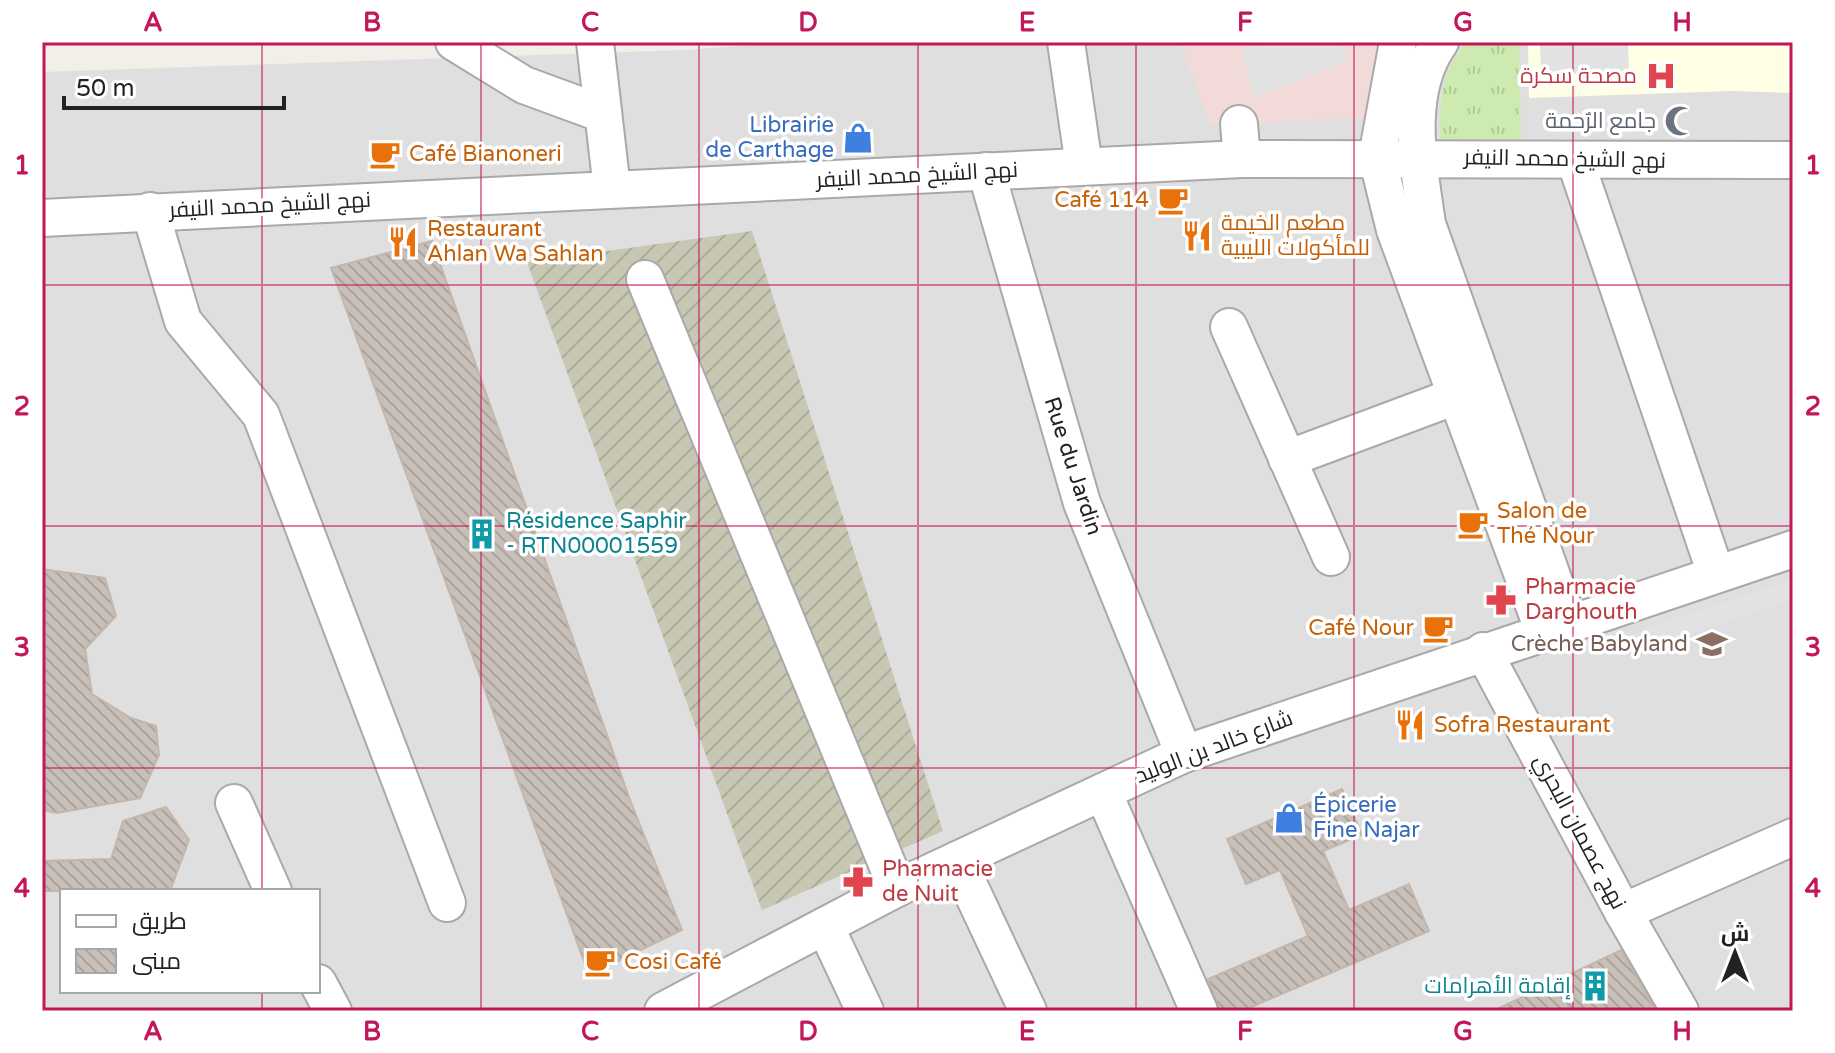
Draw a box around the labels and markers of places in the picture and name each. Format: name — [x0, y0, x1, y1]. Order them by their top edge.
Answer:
hospital icon: مصحة سكرة — [1644, 59, 1678, 93]
place label: مصحة سكرة — [1520, 63, 1637, 89]
mosque icon: جامع الرٌحمة — [1663, 104, 1697, 138]
place label: جامع الرٌحمة — [1545, 108, 1656, 135]
place label: Librairie de Carthage — [705, 112, 834, 163]
shop icon: Librairie de Carthage — [841, 121, 875, 155]
cafe icon: Café Bianoneri — [368, 137, 402, 171]
place label: Café Bianoneri — [409, 141, 562, 167]
cafe icon: Café 114 — [1156, 183, 1190, 217]
place label: Café 114 — [1054, 187, 1149, 213]
place label: مطعم الخيمة للمأكولات الليبية — [1221, 210, 1370, 261]
place label: Restaurant Ahlan Wa Sahlan — [427, 216, 604, 267]
restaurant icon: مطعم الخيمة للمأكولات الليبية — [1180, 219, 1214, 253]
restaurant icon: Restaurant Ahlan Wa Sahlan — [386, 225, 420, 259]
place label: Salon de Thé Nour — [1497, 498, 1595, 549]
cafe icon: Salon de Thé Nour — [1456, 507, 1490, 541]
place label: Résidence Saphir - RTN00001559 — [506, 508, 687, 559]
building icon: Résidence Saphir - RTN00001559 — [465, 517, 499, 551]
place label: Pharmacie Darghouth — [1525, 574, 1638, 625]
pharmacy icon: Pharmacie Darghouth — [1484, 583, 1518, 617]
cafe icon: Café Nour — [1421, 611, 1455, 645]
place label: Café Nour — [1308, 615, 1415, 641]
school or university icon: Crèche Babyland — [1695, 627, 1729, 661]
place label: Crèche Babyland — [1511, 631, 1688, 657]
restaurant icon: Sofra Restaurant — [1393, 708, 1427, 742]
place label: Sofra Restaurant — [1434, 712, 1611, 738]
place label: Épicerie Fine Najar — [1313, 791, 1420, 843]
shop icon: Épicerie Fine Najar — [1272, 801, 1306, 835]
place label: Pharmacie de Nuit — [882, 856, 993, 907]
pharmacy icon: Pharmacie de Nuit — [841, 865, 875, 899]
cafe icon: Cosi Café — [583, 945, 617, 979]
place label: Cosi Café — [624, 949, 722, 975]
building icon: إقامة الأهرامات — [1578, 969, 1612, 1003]
place label: إقامة الأهرامات — [1425, 973, 1571, 1000]

